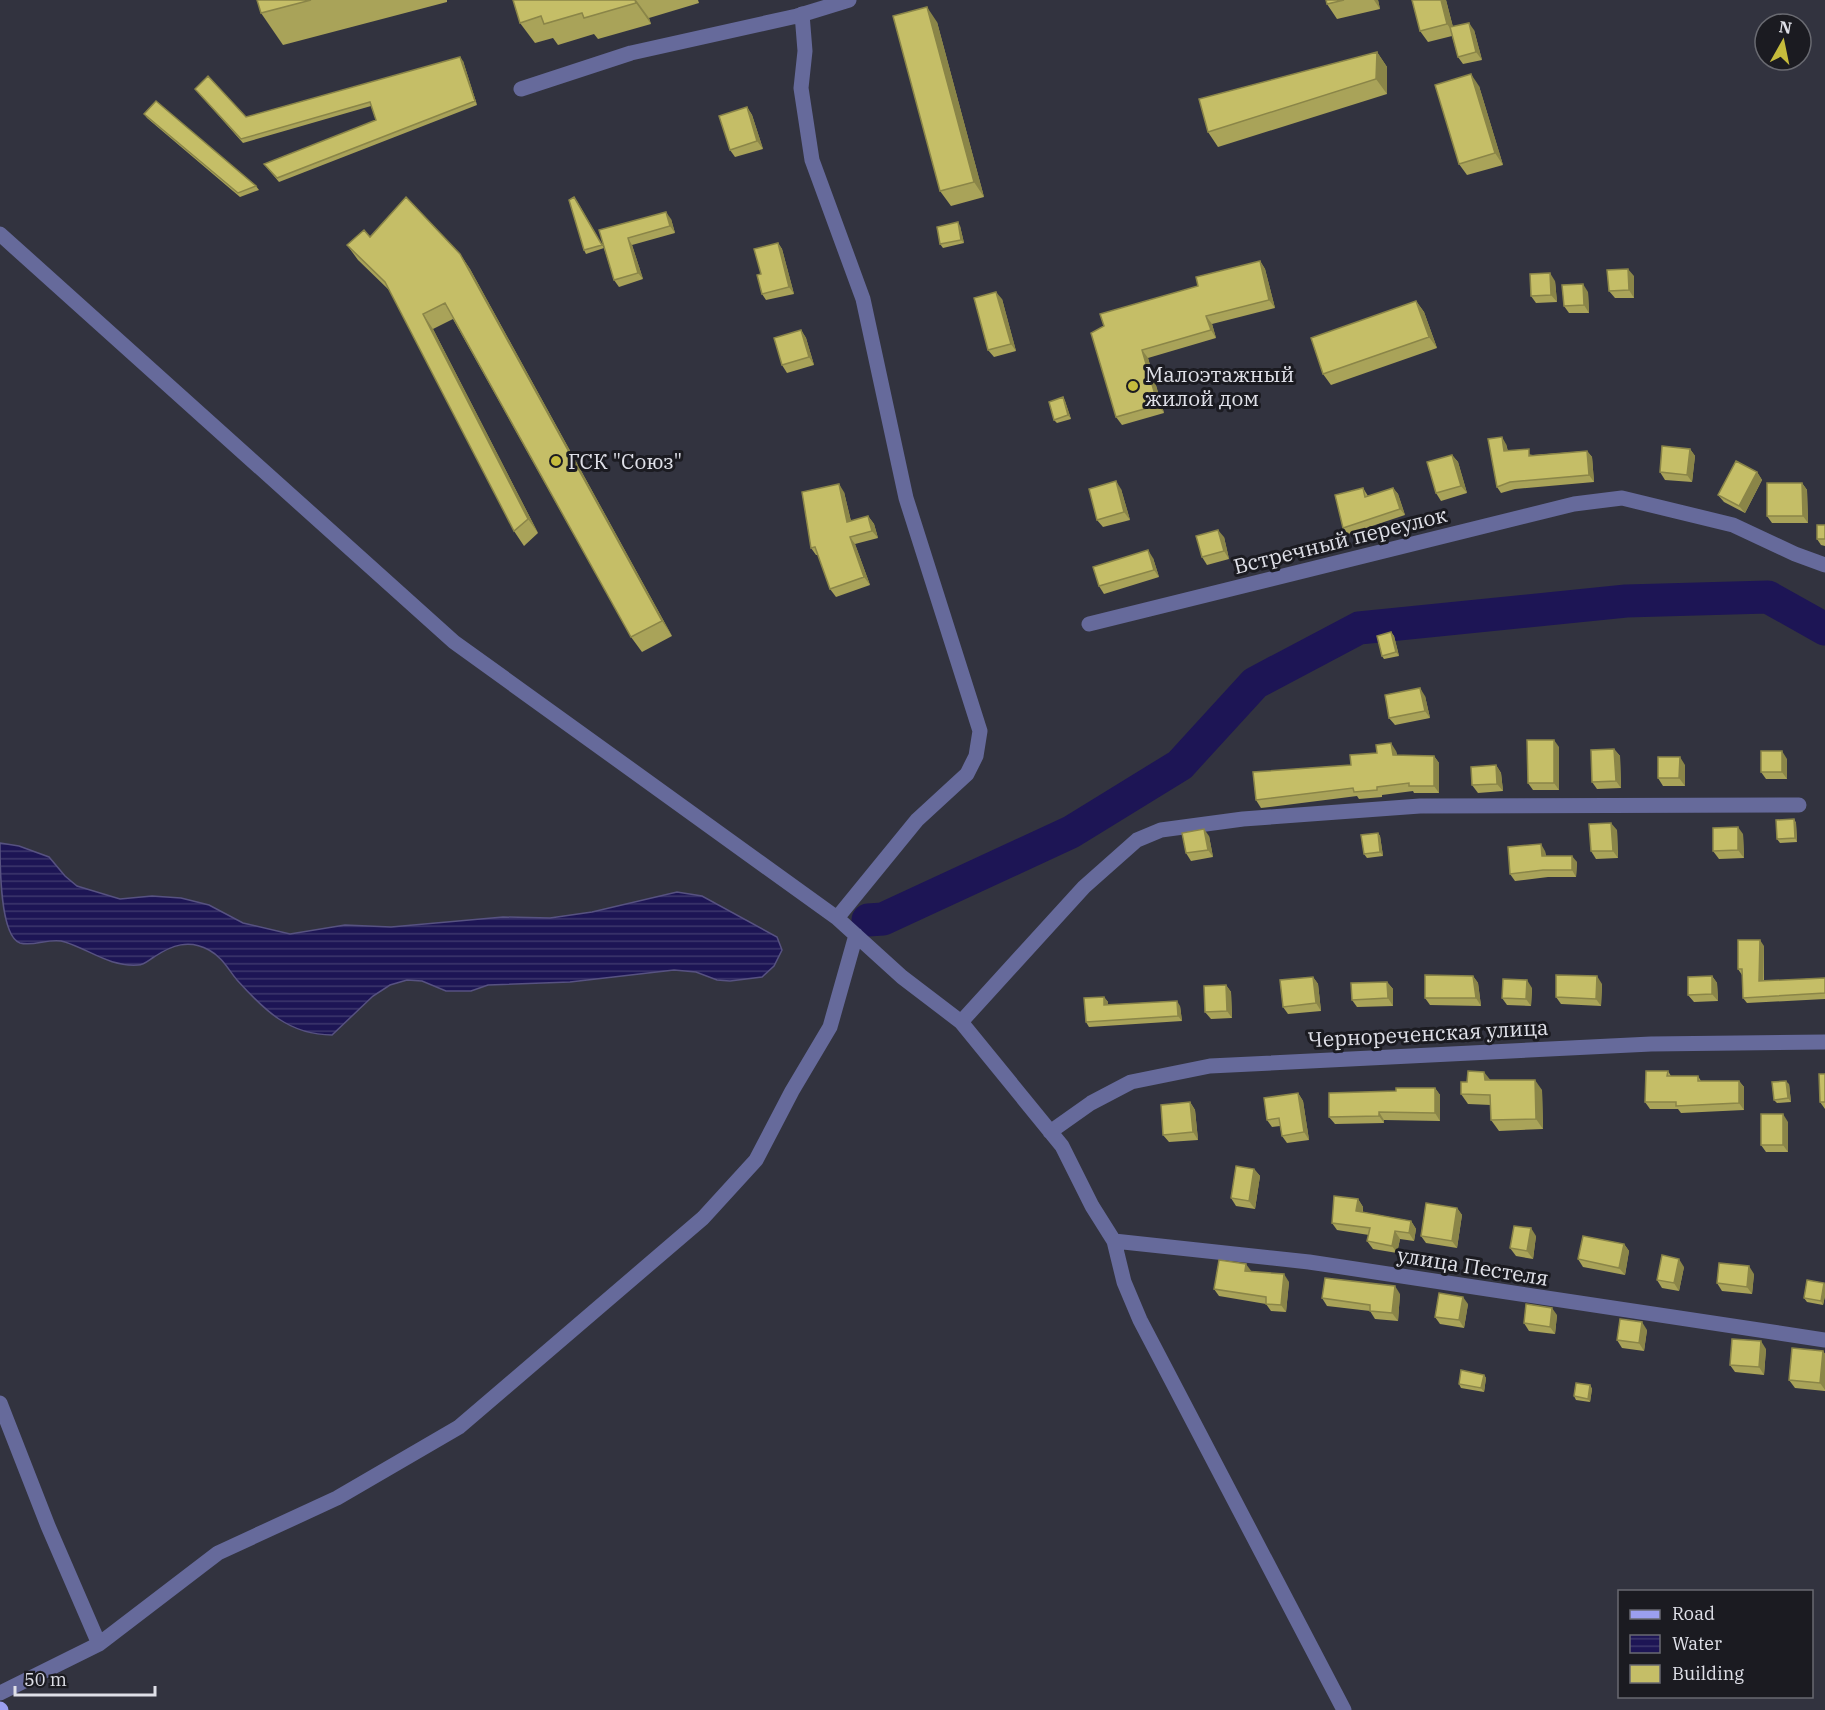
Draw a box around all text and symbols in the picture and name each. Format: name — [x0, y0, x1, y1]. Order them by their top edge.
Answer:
north arrow — [1753, 12, 1813, 72]
text: N — [1778, 16, 1793, 38]
place label: Малоэтажный жилой дом — [1145, 360, 1294, 412]
marker: Малоэтажный жилой дом — [1126, 379, 1140, 393]
place label: ГСК "Союз" — [568, 447, 682, 475]
marker: ГСК "Союз" — [549, 454, 563, 468]
street label: Встречный переулок — [1230, 500, 1450, 580]
street label: Чернореченская улица — [1307, 1013, 1549, 1053]
street label: улица Пестеля — [1395, 1240, 1551, 1292]
legend — [1618, 1590, 1813, 1698]
text: Road — [1672, 1602, 1715, 1625]
text: Water — [1672, 1632, 1722, 1655]
scale bar — [15, 1659, 154, 1697]
text: Building — [1672, 1662, 1744, 1685]
text: 50 m — [24, 1668, 67, 1691]

